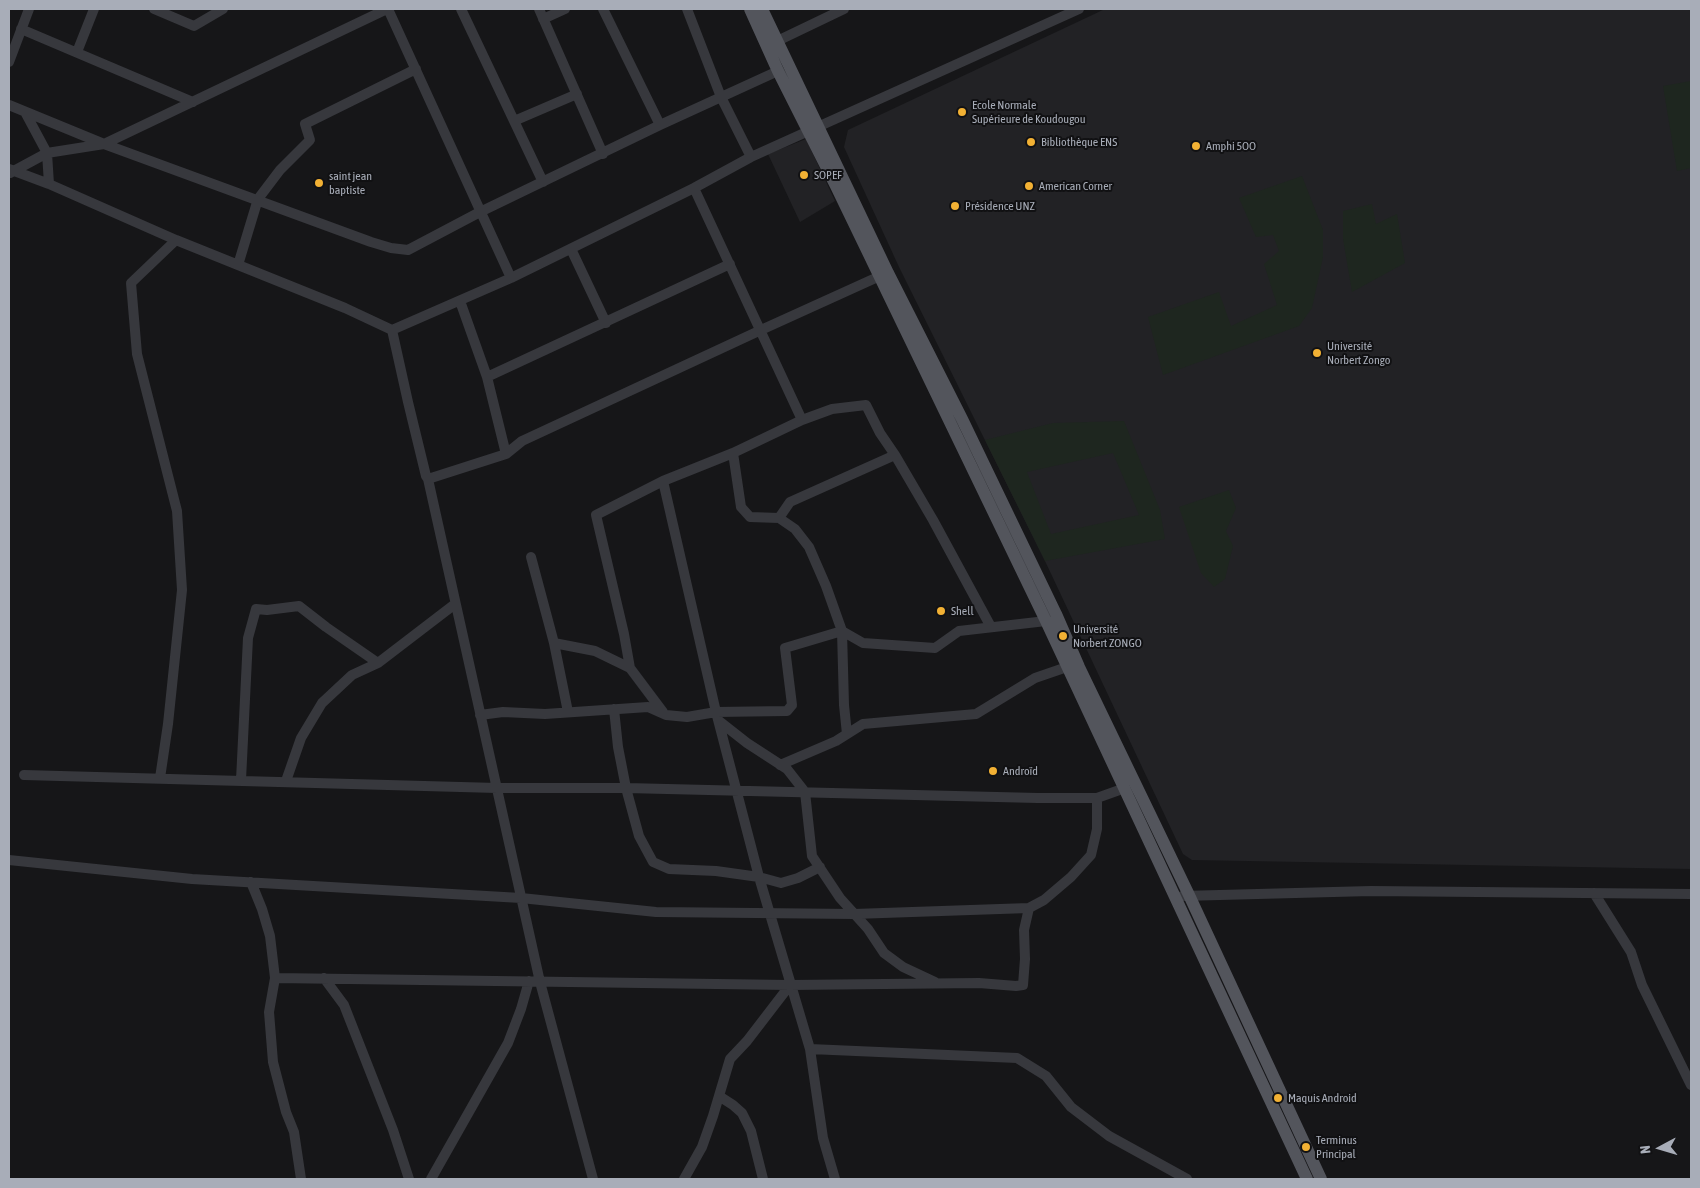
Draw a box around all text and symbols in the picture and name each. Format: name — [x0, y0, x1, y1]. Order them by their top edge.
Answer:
place label: Ecole Normale Supérieure de Koudougou — [972, 98, 1085, 126]
marker: Ecole Normale Supérieure de Koudougou — [956, 106, 968, 118]
place label: Bibliothèque ENS — [1041, 135, 1117, 149]
marker: Bibliothèque ENS — [1025, 136, 1037, 148]
place label: Amphi 5OO — [1206, 139, 1256, 153]
marker: Amphi 5OO — [1190, 140, 1202, 152]
place label: SOPEF — [814, 168, 842, 182]
place label: saint jean baptiste — [329, 169, 372, 197]
marker: SOPEF — [798, 169, 810, 181]
marker: saint jean baptiste — [313, 177, 325, 189]
place label: American Corner — [1039, 179, 1112, 193]
marker: American Corner — [1023, 180, 1035, 192]
place label: Présidence UNZ — [965, 199, 1035, 213]
marker: Présidence UNZ — [949, 200, 961, 212]
place label: Université Norbert Zongo — [1327, 339, 1390, 367]
marker: Université Norbert Zongo — [1311, 347, 1323, 359]
place label: Shell — [951, 604, 974, 618]
marker: Shell — [935, 605, 947, 617]
place label: Université Norbert ZONGO — [1073, 622, 1142, 650]
marker: Université Norbert ZONGO — [1057, 630, 1069, 642]
place label: Androïd — [1003, 764, 1038, 778]
marker: Androïd — [987, 765, 999, 777]
place label: Maquis Android — [1288, 1091, 1357, 1105]
marker: Maquis Android — [1272, 1092, 1284, 1104]
north arrow — [1635, 1123, 1685, 1173]
place label: Terminus Principal — [1316, 1133, 1357, 1161]
marker: Terminus Principal — [1300, 1141, 1312, 1153]
text: N — [1637, 1145, 1653, 1155]

